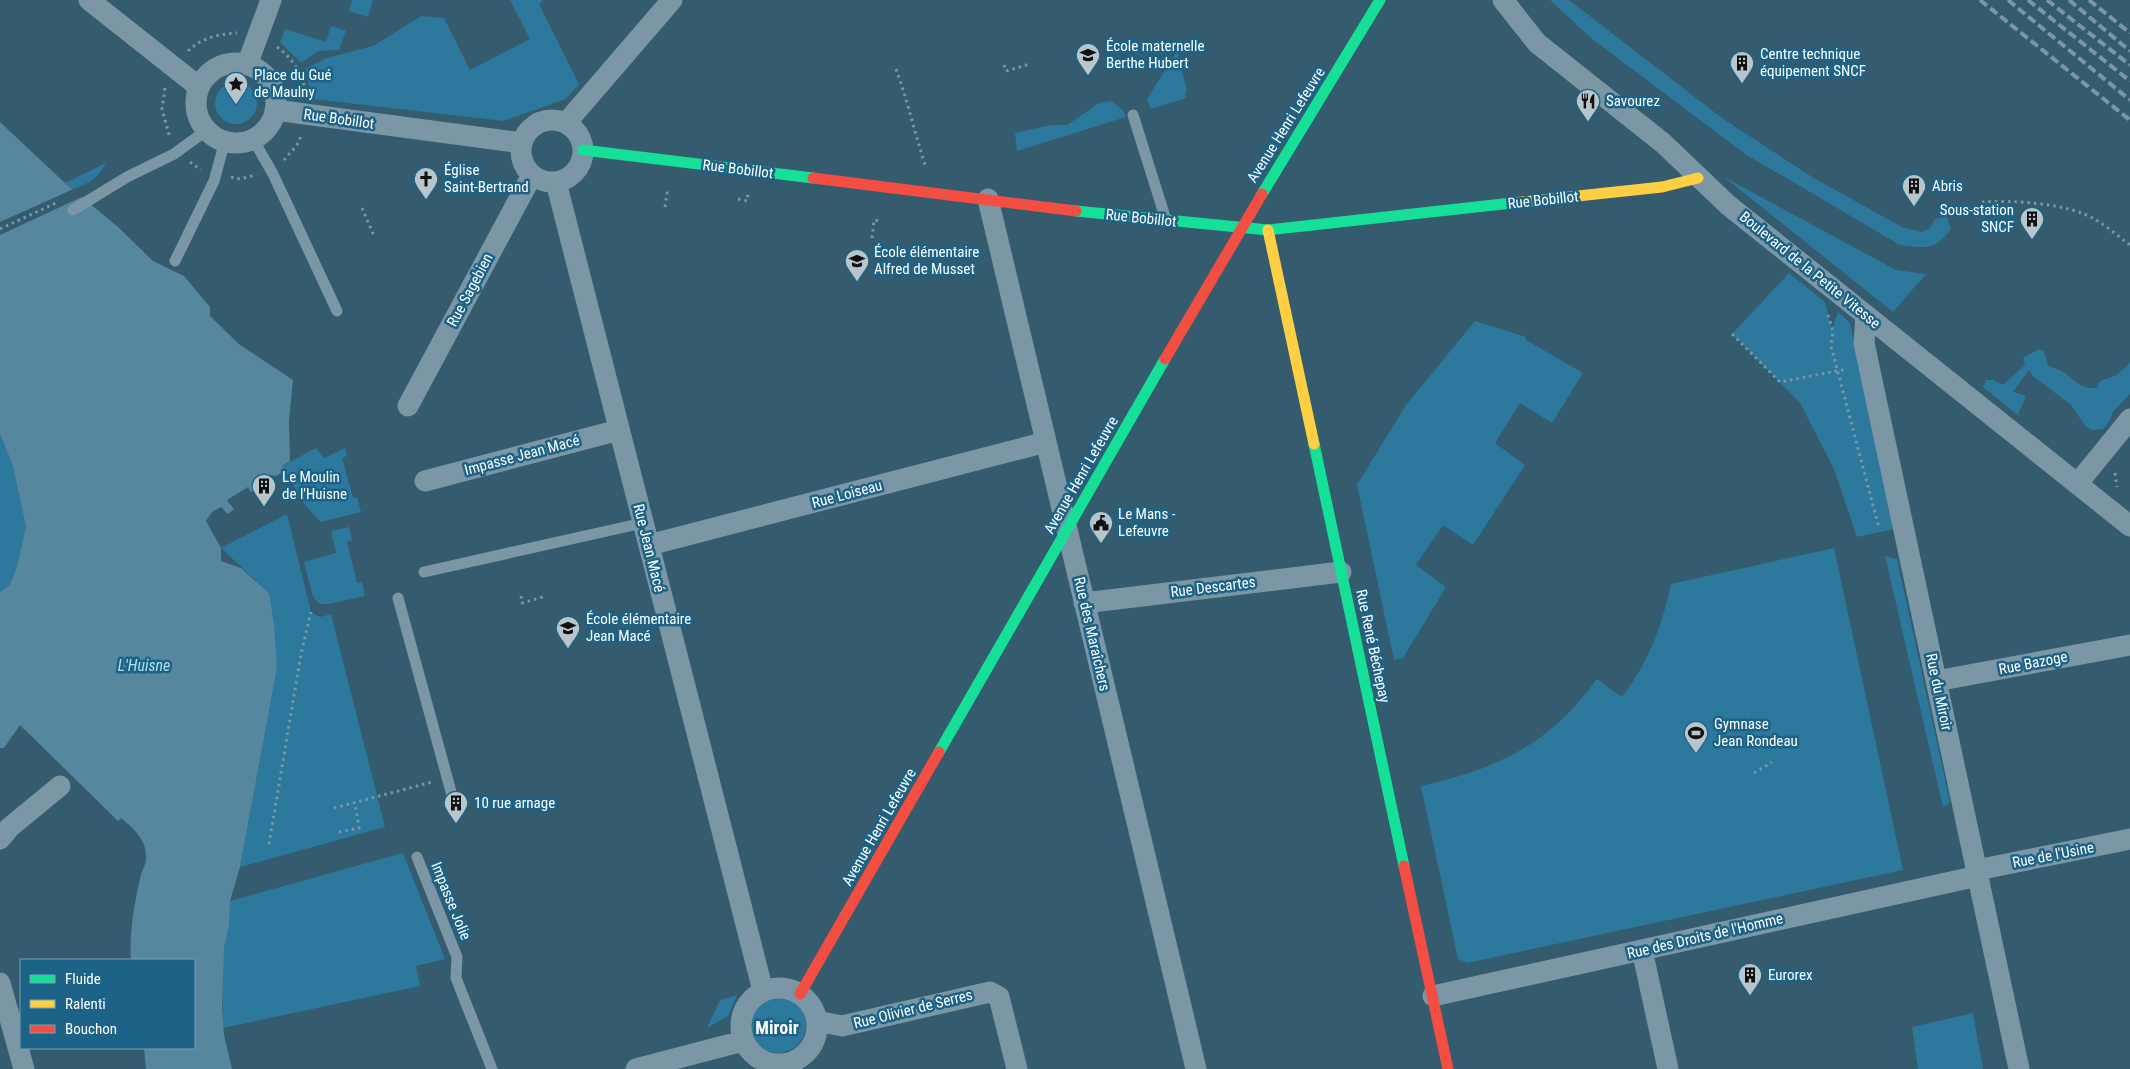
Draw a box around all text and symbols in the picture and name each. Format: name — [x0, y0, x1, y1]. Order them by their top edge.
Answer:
place label: École maternelle Berthe Hubert — [1106, 37, 1204, 72]
school or university icon: École maternelle Berthe Hubert — [1075, 42, 1101, 76]
place label: Centre technique équipement SNCF — [1760, 45, 1866, 80]
building icon: Centre technique équipement SNCF — [1729, 50, 1755, 84]
street label: Avenue Henri Lefeuvre — [1243, 64, 1329, 186]
place label: Place du Gué de Maulny — [254, 66, 332, 101]
place icon: Place du Gué de Maulny — [223, 71, 249, 105]
restaurant icon: Savourez — [1575, 88, 1601, 122]
place label: Savourez — [1606, 92, 1660, 110]
street label: Rue Bobillot — [303, 105, 375, 133]
street label: Rue Bobillot — [702, 156, 774, 182]
place label: Église Saint-Bertrand — [444, 161, 529, 196]
church icon: Église Saint-Bertrand — [413, 166, 439, 200]
building icon: Abris — [1901, 173, 1927, 207]
place label: Abris — [1932, 177, 1963, 195]
street label: Rue Bobillot — [1507, 187, 1579, 213]
place label: Sous-station SNCF — [1940, 201, 2014, 236]
street label: Rue Bobillot — [1105, 205, 1177, 231]
building icon: Sous-station SNCF — [2019, 206, 2045, 240]
street label: Boulevard de la Petite Vitesse — [1736, 208, 1884, 332]
place label: École élémentaire Alfred de Musset — [874, 243, 979, 278]
school or university icon: École élémentaire Alfred de Musset — [844, 248, 870, 282]
street label: Rue Sagebien — [443, 250, 497, 330]
street label: Avenue Henri Lefeuvre — [1040, 413, 1122, 537]
street label: Impasse Jean Macé — [462, 431, 582, 479]
place label: Le Moulin de l'Huisne — [282, 468, 347, 503]
building icon: Le Moulin de l'Huisne — [251, 473, 277, 507]
street label: Rue Loiseau — [810, 476, 884, 512]
street label: Rue Jean Macé — [629, 502, 669, 594]
place label: Le Mans - Lefeuvre — [1118, 505, 1176, 540]
public building icon: Le Mans - Lefeuvre — [1088, 510, 1114, 544]
street label: Rue Descartes — [1169, 573, 1257, 601]
street label: Rue des Maraîchers — [1070, 575, 1114, 693]
street label: Rue René Béchepay — [1352, 588, 1394, 704]
place label: École élémentaire Jean Macé — [586, 610, 691, 645]
school or university icon: École élémentaire Jean Macé — [555, 615, 581, 649]
street label: Rue Bazoge — [1997, 648, 2069, 678]
street label: Rue du Miroir — [1922, 652, 1956, 733]
water label: L'Huisne — [118, 656, 170, 675]
place label: Gymnase Jean Rondeau — [1714, 715, 1798, 750]
sports icon: Gymnase Jean Rondeau — [1683, 720, 1709, 754]
street label: Avenue Henri Lefeuvre — [838, 765, 920, 889]
building icon: 10 rue arnage — [443, 790, 469, 824]
place label: 10 rue arnage — [474, 794, 555, 812]
street label: Rue de l'Usine — [2011, 838, 2095, 872]
street label: Impasse Jolie — [427, 859, 475, 943]
street label: Rue des Droits de l'Homme — [1625, 909, 1785, 963]
legend — [20, 959, 195, 1049]
building icon: Eurorex — [1737, 962, 1763, 996]
place label: Eurorex — [1768, 966, 1813, 984]
text: Fluide — [65, 970, 101, 988]
street label: Rue Olivier de Serres — [852, 985, 975, 1033]
text: Ralenti — [65, 995, 106, 1013]
district label: Miroir — [755, 1017, 799, 1038]
text: Bouchon — [65, 1020, 117, 1038]

